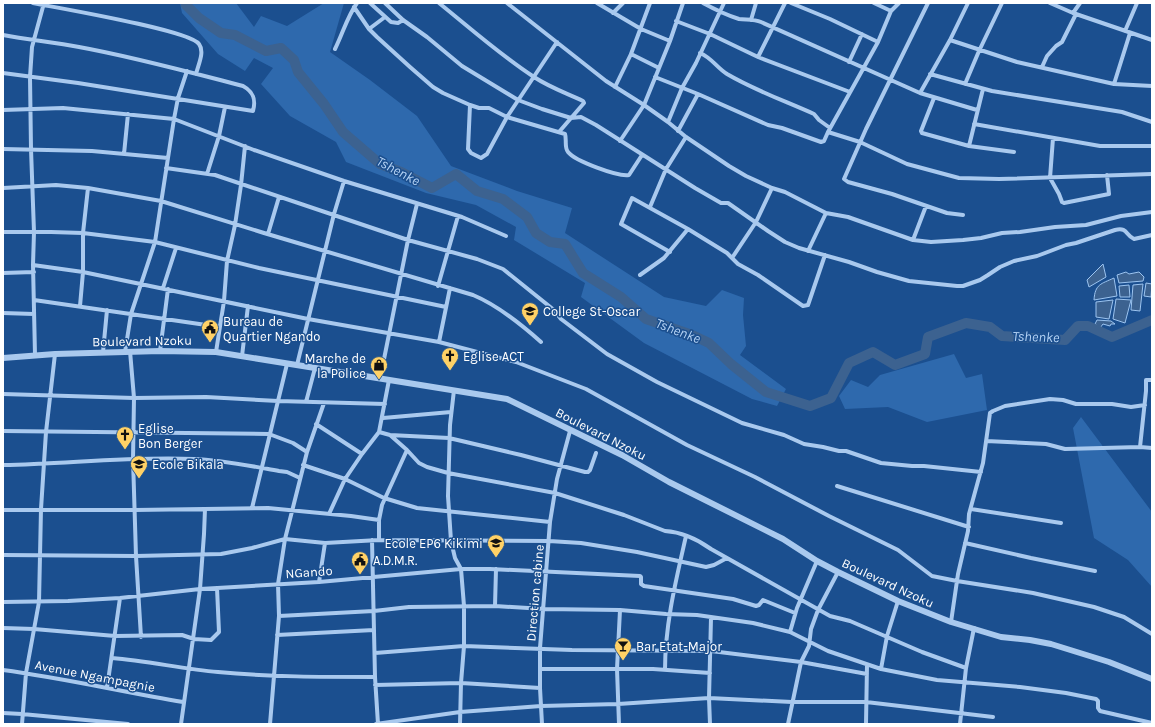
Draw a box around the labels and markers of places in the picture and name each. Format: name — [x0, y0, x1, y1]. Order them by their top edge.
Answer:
school or university icon: College St-Oscar — [520, 301, 540, 326]
place label: College St-Oscar — [543, 304, 640, 319]
place label: Bureau de Quartier Ngando — [223, 314, 320, 344]
public building icon: Bureau de Quartier Ngando — [200, 318, 220, 343]
church icon: Eglise ACT — [440, 346, 460, 371]
place label: Eglise ACT — [463, 349, 524, 364]
place label: Marche de la Police — [304, 351, 366, 381]
shop icon: Marche de la Police — [369, 355, 389, 380]
place label: Eglise Bon Berger — [138, 421, 202, 451]
church icon: Eglise Bon Berger — [115, 425, 135, 450]
school or university icon: Ecole Bikala — [129, 454, 149, 479]
place label: Ecole Bikala — [152, 457, 224, 472]
school or university icon: Ecole EP6 Kikimi — [486, 533, 506, 558]
place label: Ecole EP6 Kikimi — [384, 536, 483, 551]
public building icon: A.D.M.R. — [350, 550, 370, 575]
place label: A.D.M.R. — [373, 553, 417, 568]
bar icon: Bar Etat-Major — [613, 636, 633, 661]
place label: Bar Etat-Major — [636, 639, 722, 654]

